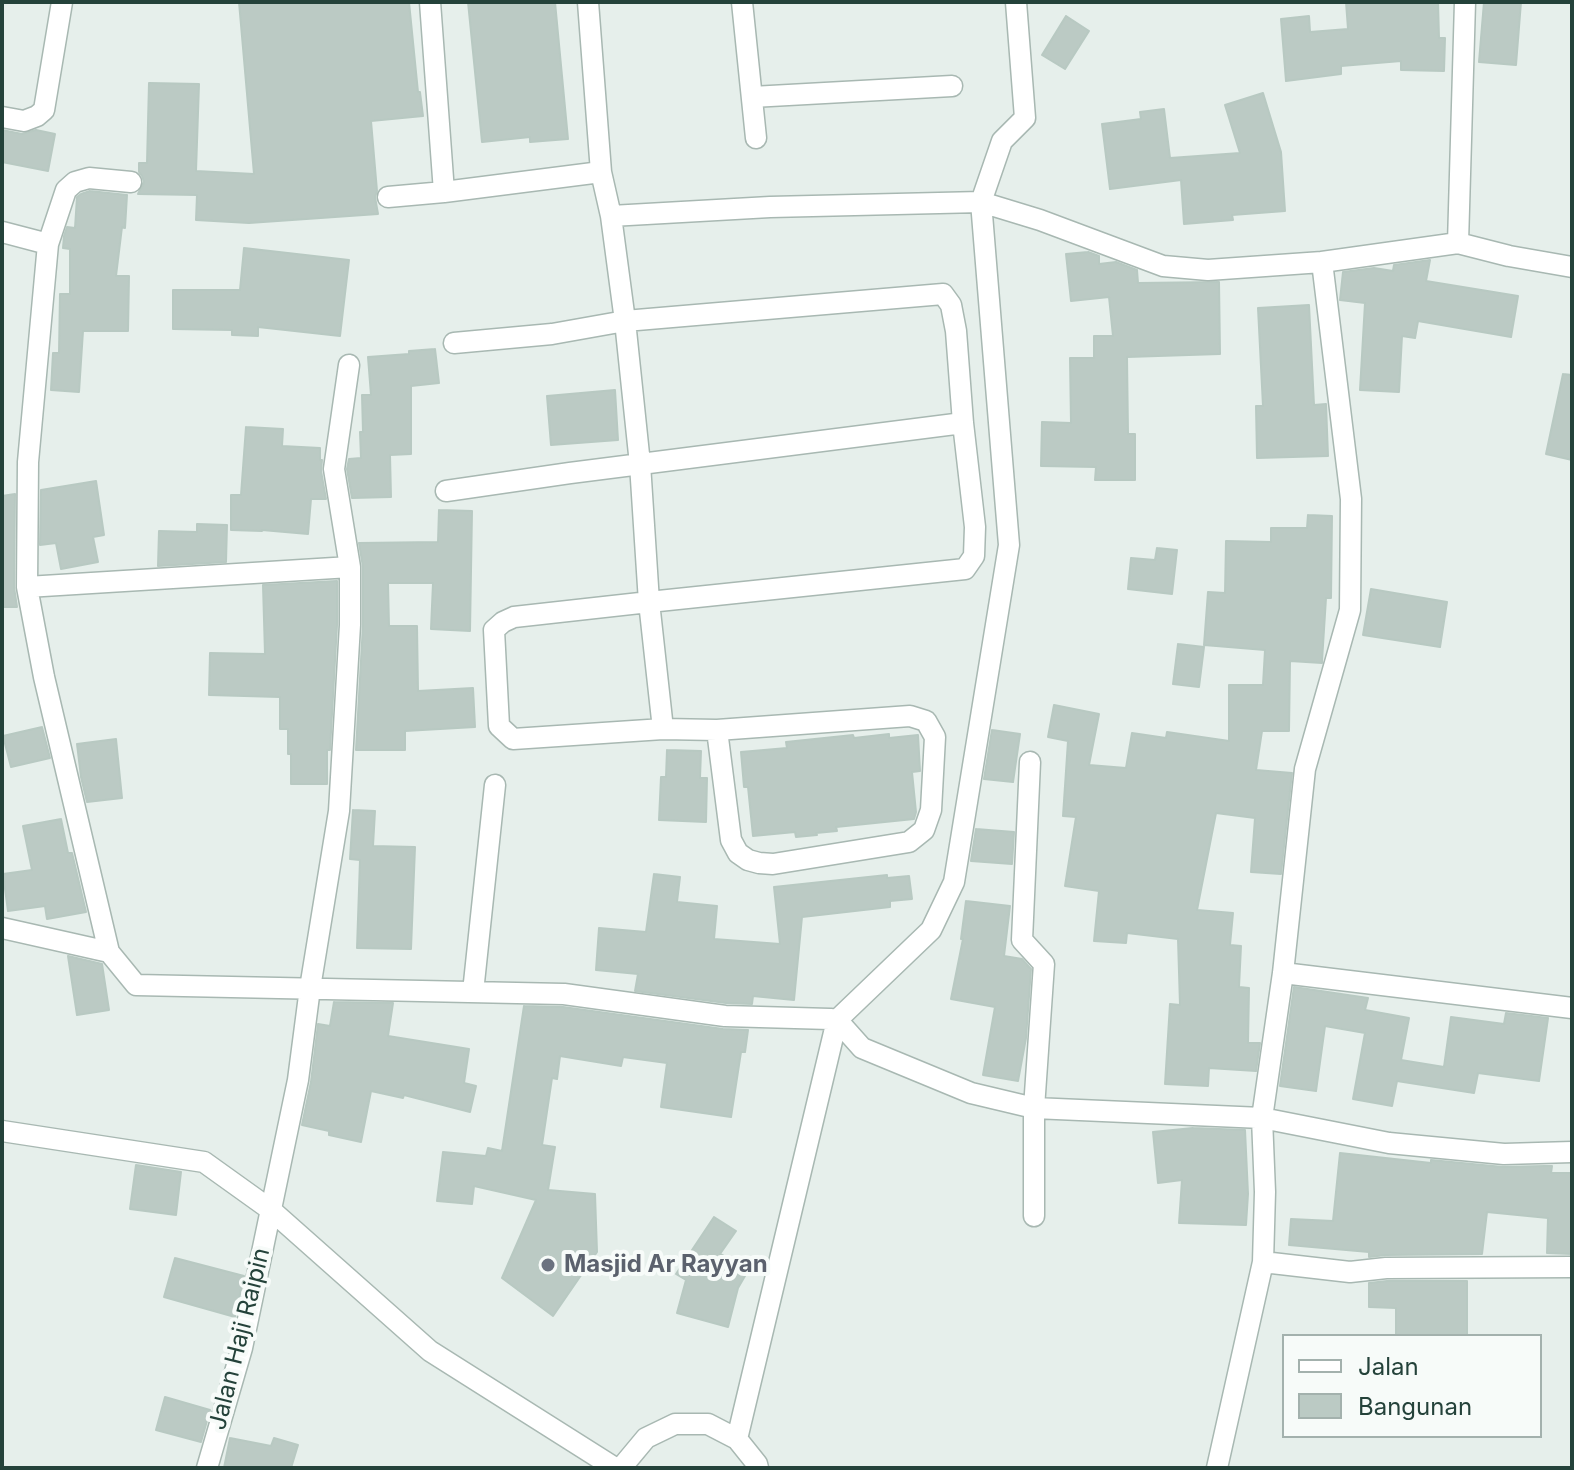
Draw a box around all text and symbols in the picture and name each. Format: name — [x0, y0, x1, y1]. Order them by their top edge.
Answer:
street label: Jalan Haji Raipin — [203, 1245, 277, 1433]
place label: Masjid Ar Rayyan — [564, 1251, 768, 1279]
marker: Masjid Ar Rayyan — [539, 1256, 557, 1274]
legend — [1282, 1334, 1542, 1438]
text: Jalan — [1358, 1352, 1419, 1381]
text: Bangunan — [1358, 1392, 1472, 1421]

